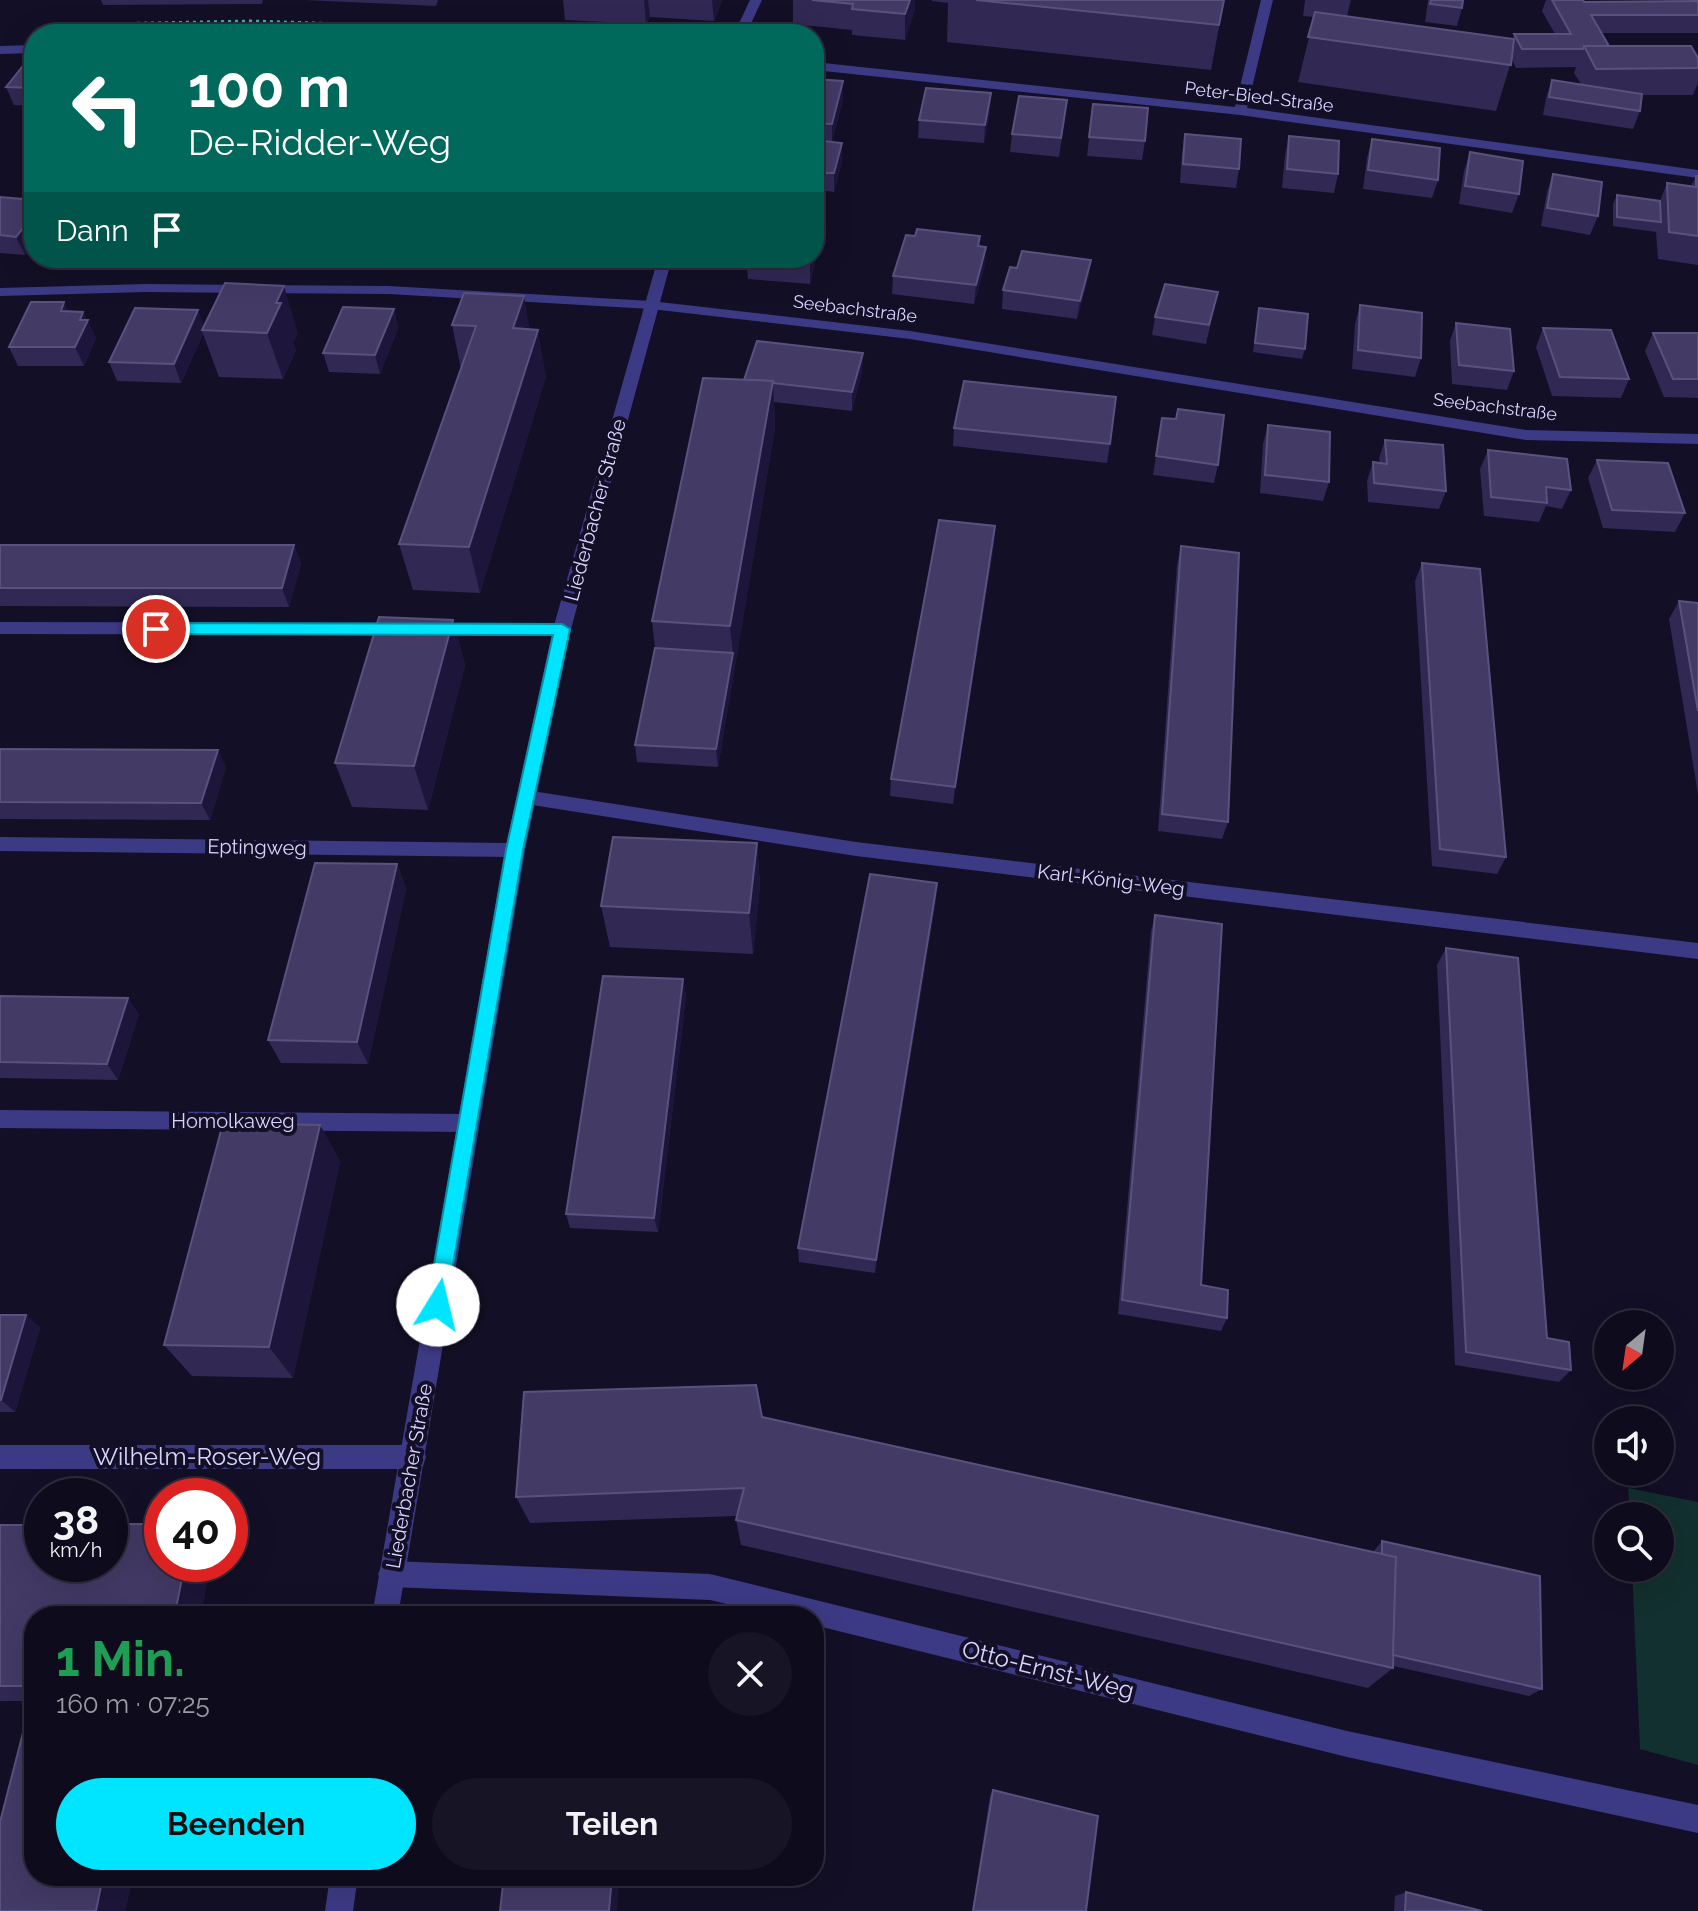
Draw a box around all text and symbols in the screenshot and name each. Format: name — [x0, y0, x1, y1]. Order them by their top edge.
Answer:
text: 100 m — [188, 54, 350, 120]
icon: left — [56, 56, 160, 160]
street label: Peter-Bied-Straße — [1183, 77, 1335, 116]
text: De-Ridder-Weg — [188, 121, 451, 163]
icon: arrive — [145, 208, 189, 252]
text: Dann — [56, 213, 129, 248]
street label: Seebachstraße — [792, 290, 919, 327]
street label: Seebachstraße — [1432, 388, 1559, 425]
street label: Liederbacher Straße — [559, 416, 631, 604]
pin — [122, 595, 190, 663]
icon: arrive — [134, 607, 178, 651]
street label: Eptingweg — [207, 834, 307, 860]
street label: Karl-König-Weg — [1036, 859, 1186, 901]
street label: Homolkaweg — [171, 1109, 295, 1133]
position arrow — [396, 1263, 480, 1347]
north arrow — [1594, 1310, 1674, 1390]
map controls — [1594, 1310, 1674, 1582]
street label: Liederbacher Straße — [381, 1381, 437, 1570]
button: sound — [1594, 1406, 1674, 1486]
street label: Wilhelm-Roser-Weg — [93, 1442, 321, 1471]
speed limit sign: 40 — [144, 1478, 248, 1582]
text: 38 — [53, 1496, 99, 1543]
button: search — [1594, 1502, 1674, 1582]
text: km/h — [50, 1538, 102, 1562]
text: 1 Min. — [56, 1631, 185, 1687]
button: close — [708, 1632, 792, 1716]
street label: Otto-Ernst-Weg — [959, 1634, 1137, 1705]
text: 160 m · 07:25 — [56, 1689, 210, 1719]
button: Beenden — [56, 1778, 416, 1870]
button: Teilen — [432, 1778, 792, 1870]

